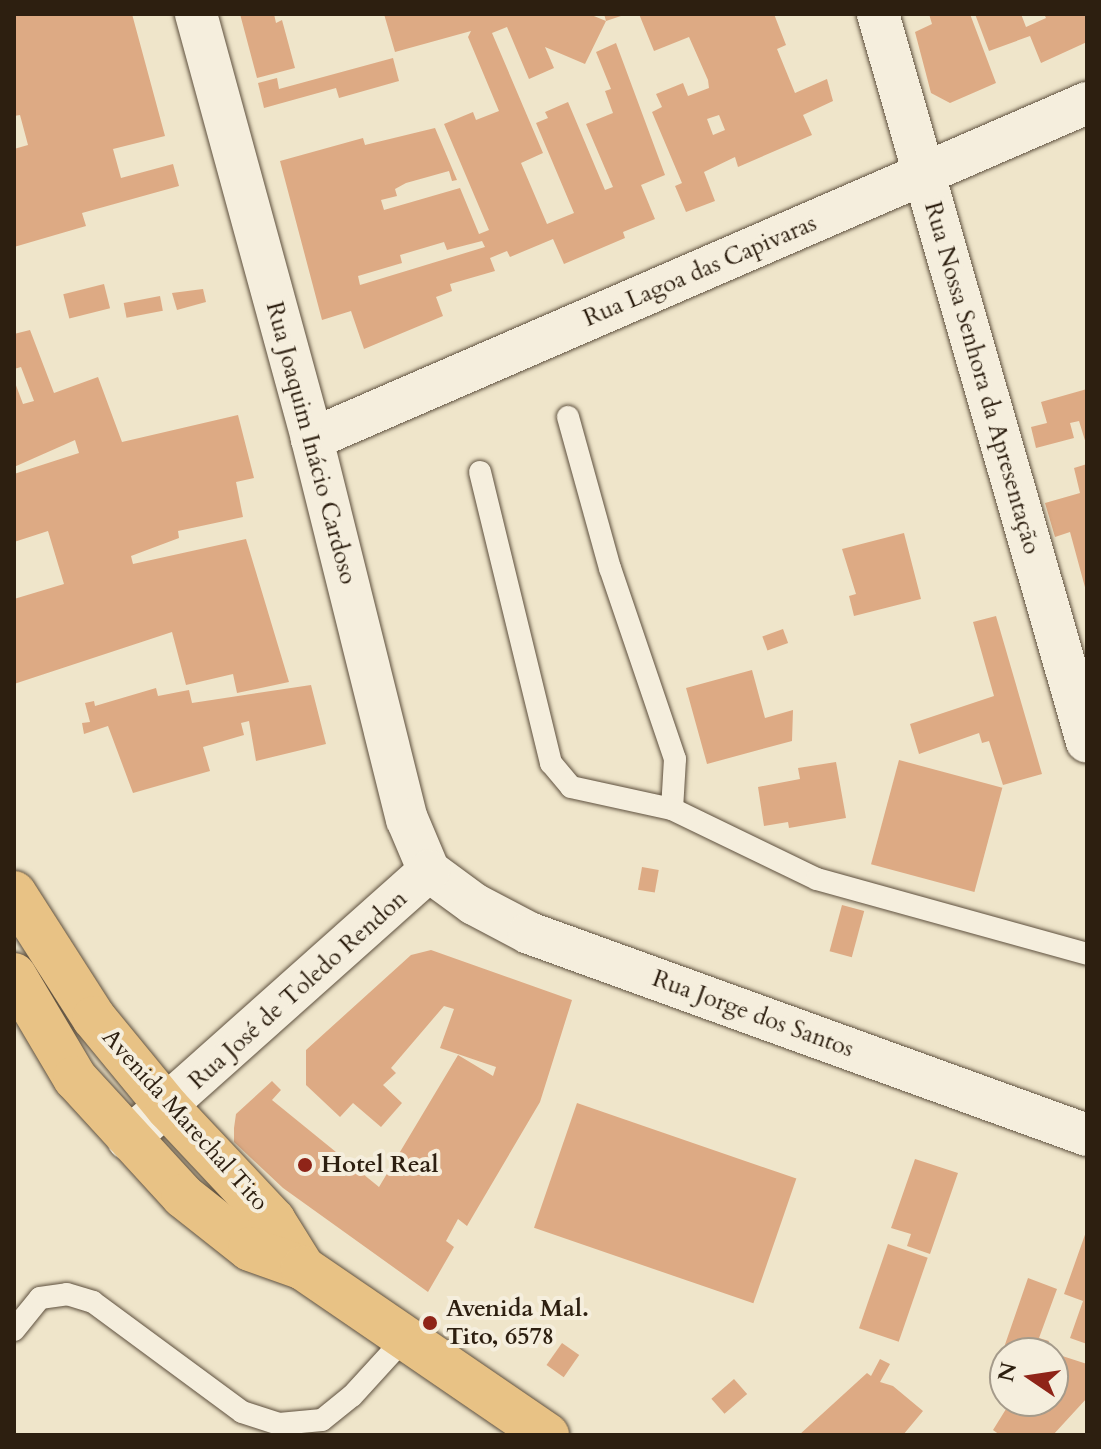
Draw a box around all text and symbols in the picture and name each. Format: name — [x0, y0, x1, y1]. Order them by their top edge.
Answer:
street label: Rua Nossa Senhora da Apresentação — [918, 199, 1046, 557]
street label: Rua Lagoa das Capivaras — [579, 209, 821, 333]
street label: Rua Joaquim Inácio Cardoso — [259, 299, 363, 587]
street label: Rua José de Toledo Rendon — [183, 884, 413, 1096]
street label: Rua Jorge dos Santos — [648, 964, 858, 1064]
street label: Avenida Marechal Tito — [96, 1023, 274, 1217]
place label: Hotel Real — [321, 1151, 438, 1179]
marker: Hotel Real — [296, 1156, 314, 1174]
place label: Avenida Mal. Tito, 6578 — [446, 1295, 589, 1351]
marker: Avenida Mal. Tito, 6578 — [421, 1314, 439, 1332]
north arrow — [989, 1337, 1069, 1417]
text: N — [991, 1359, 1024, 1385]

